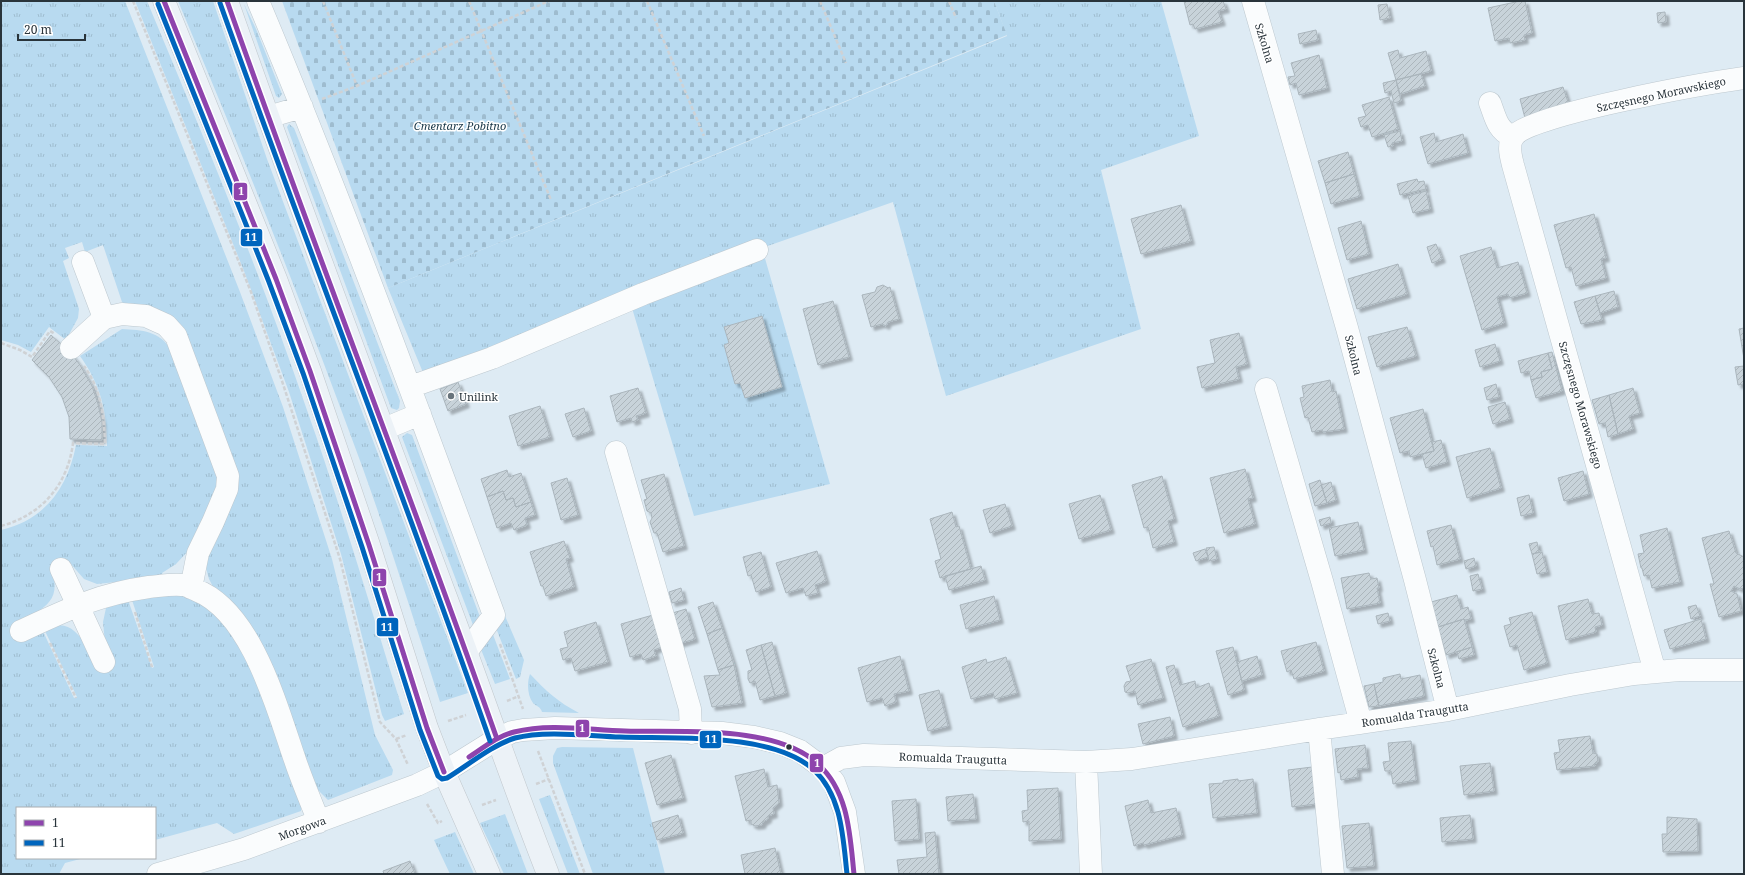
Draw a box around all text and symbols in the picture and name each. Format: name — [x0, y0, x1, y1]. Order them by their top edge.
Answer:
scale bar — [18, 16, 85, 42]
text: 20 m — [24, 21, 52, 38]
street label: Szkolna — [1252, 21, 1278, 65]
street label: Szczęsnego Morawskiego — [1595, 73, 1727, 115]
park label: Cmentarz Pobitno — [414, 118, 506, 133]
line badge: 1 — [233, 182, 248, 201]
text: 1 — [238, 183, 244, 198]
line badge: 11 — [240, 228, 263, 247]
text: 11 — [245, 229, 257, 244]
street label: Szkolna — [1342, 333, 1366, 377]
street label: Szczęsnego Morawskiego — [1556, 340, 1606, 470]
place label: Unilink — [459, 389, 499, 404]
marker: Unilink — [446, 391, 456, 401]
line badge: 1 — [372, 568, 387, 587]
text: 1 — [376, 569, 382, 584]
line badge: 11 — [376, 617, 399, 637]
text: 11 — [381, 619, 393, 634]
street label: Szkolna — [1424, 646, 1450, 690]
street label: Romualda Traugutta — [1360, 698, 1470, 730]
line badge: 1 — [575, 719, 590, 738]
text: 1 — [579, 720, 585, 735]
line badge: 11 — [699, 730, 722, 749]
text: 11 — [705, 731, 717, 746]
unlabelled marker — [784, 742, 794, 752]
street label: Romualda Traugutta — [899, 749, 1007, 767]
line badge: 1 — [809, 753, 824, 773]
text: 1 — [814, 755, 820, 770]
legend — [16, 807, 156, 859]
street label: Morgowa — [276, 812, 328, 844]
text: 1 — [52, 814, 59, 831]
text: 11 — [52, 834, 65, 851]

